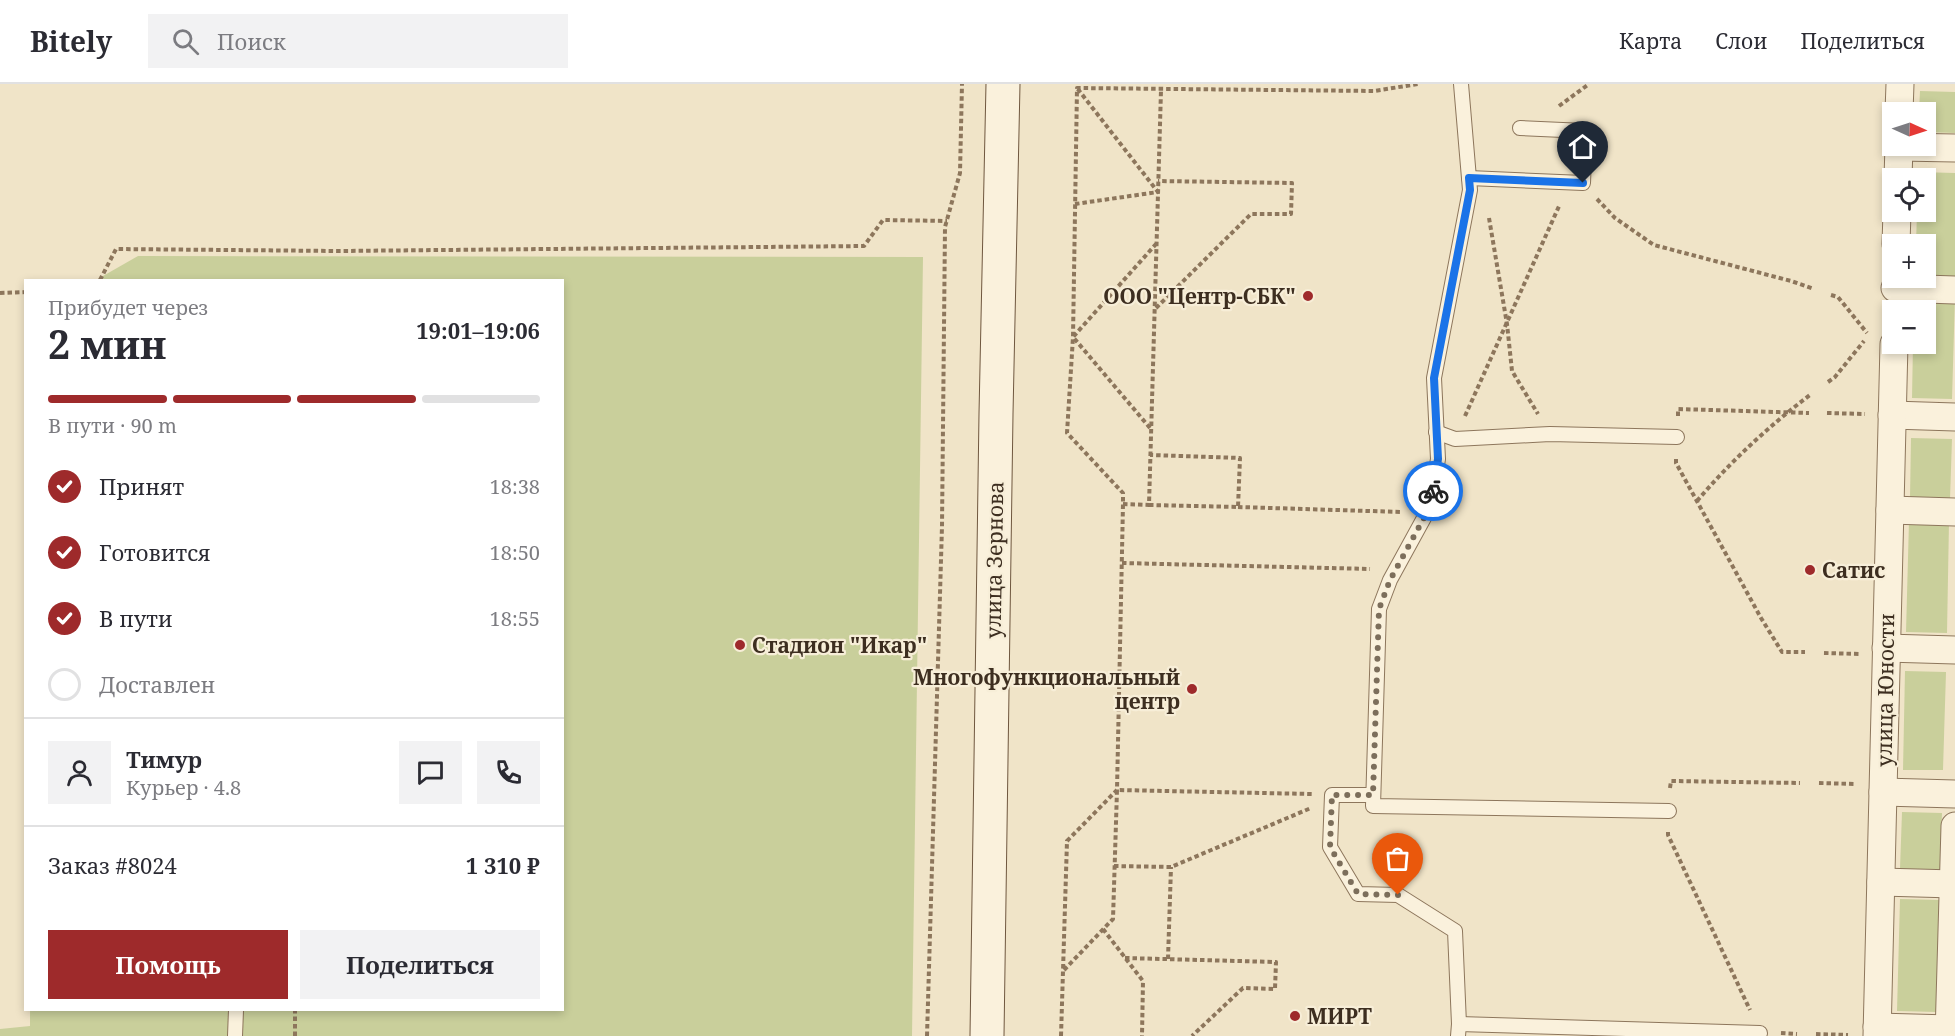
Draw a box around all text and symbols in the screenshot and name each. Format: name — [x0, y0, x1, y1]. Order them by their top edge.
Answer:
search box — [148, 14, 568, 68]
text: Bitely — [30, 22, 112, 60]
icon: search — [169, 25, 202, 58]
text: Поиск — [217, 26, 286, 56]
text: Карта — [1619, 27, 1682, 55]
text: Слои — [1715, 27, 1767, 55]
text: Поделиться — [1800, 27, 1925, 55]
north arrow — [1882, 102, 1936, 156]
map controls — [1882, 102, 1936, 354]
pin — [1557, 121, 1608, 183]
icon: home — [1566, 130, 1599, 163]
button: locate — [1882, 168, 1936, 222]
button: + — [1882, 234, 1936, 288]
place label: ООО "Центр-СБК" — [1103, 282, 1296, 310]
marker: ООО "Центр-СБК" — [1301, 289, 1315, 303]
text: Прибудет через — [48, 294, 208, 321]
button: − — [1882, 300, 1936, 354]
text: 19:01–19:06 — [416, 315, 540, 345]
text: 2 мин — [48, 317, 166, 370]
text: В пути · 90 m — [48, 412, 177, 439]
courier — [1403, 461, 1463, 521]
icon: check — [48, 470, 81, 503]
text: Принят — [99, 471, 184, 501]
text: 18:38 — [490, 473, 540, 500]
icon: bike — [1417, 475, 1450, 508]
street label: улица Зернова — [979, 481, 1009, 639]
icon: check — [48, 536, 81, 569]
text: Готовится — [99, 537, 211, 567]
text: 18:50 — [490, 539, 540, 566]
place label: Сатис — [1822, 556, 1885, 584]
marker: Сатис — [1803, 563, 1817, 577]
icon: check — [48, 602, 81, 635]
text: В пути — [99, 603, 173, 633]
text: 18:55 — [490, 605, 540, 632]
street label: улица Юности — [1870, 613, 1900, 767]
place label: Стадион "Икар" — [752, 631, 927, 659]
marker: Стадион "Икар" — [733, 638, 747, 652]
place label: Многофункциональный центр — [913, 663, 1180, 715]
text: Доставлен — [99, 669, 215, 699]
marker: Многофункциональный центр — [1185, 682, 1199, 696]
button: person — [48, 741, 111, 804]
button: chat — [399, 741, 462, 804]
button: phone — [477, 741, 540, 804]
text: Тимур — [126, 744, 202, 774]
text: Курьер · 4.8 — [126, 774, 241, 801]
pin — [1372, 833, 1423, 895]
icon: bag — [1381, 842, 1414, 875]
text: Заказ #8024 — [48, 850, 177, 880]
text: 1 310 ₽ — [466, 850, 540, 880]
button: Помощь — [48, 930, 288, 999]
button: Поделиться — [300, 930, 540, 999]
place label: МИРТ — [1307, 1002, 1372, 1030]
marker: МИРТ — [1288, 1009, 1302, 1023]

